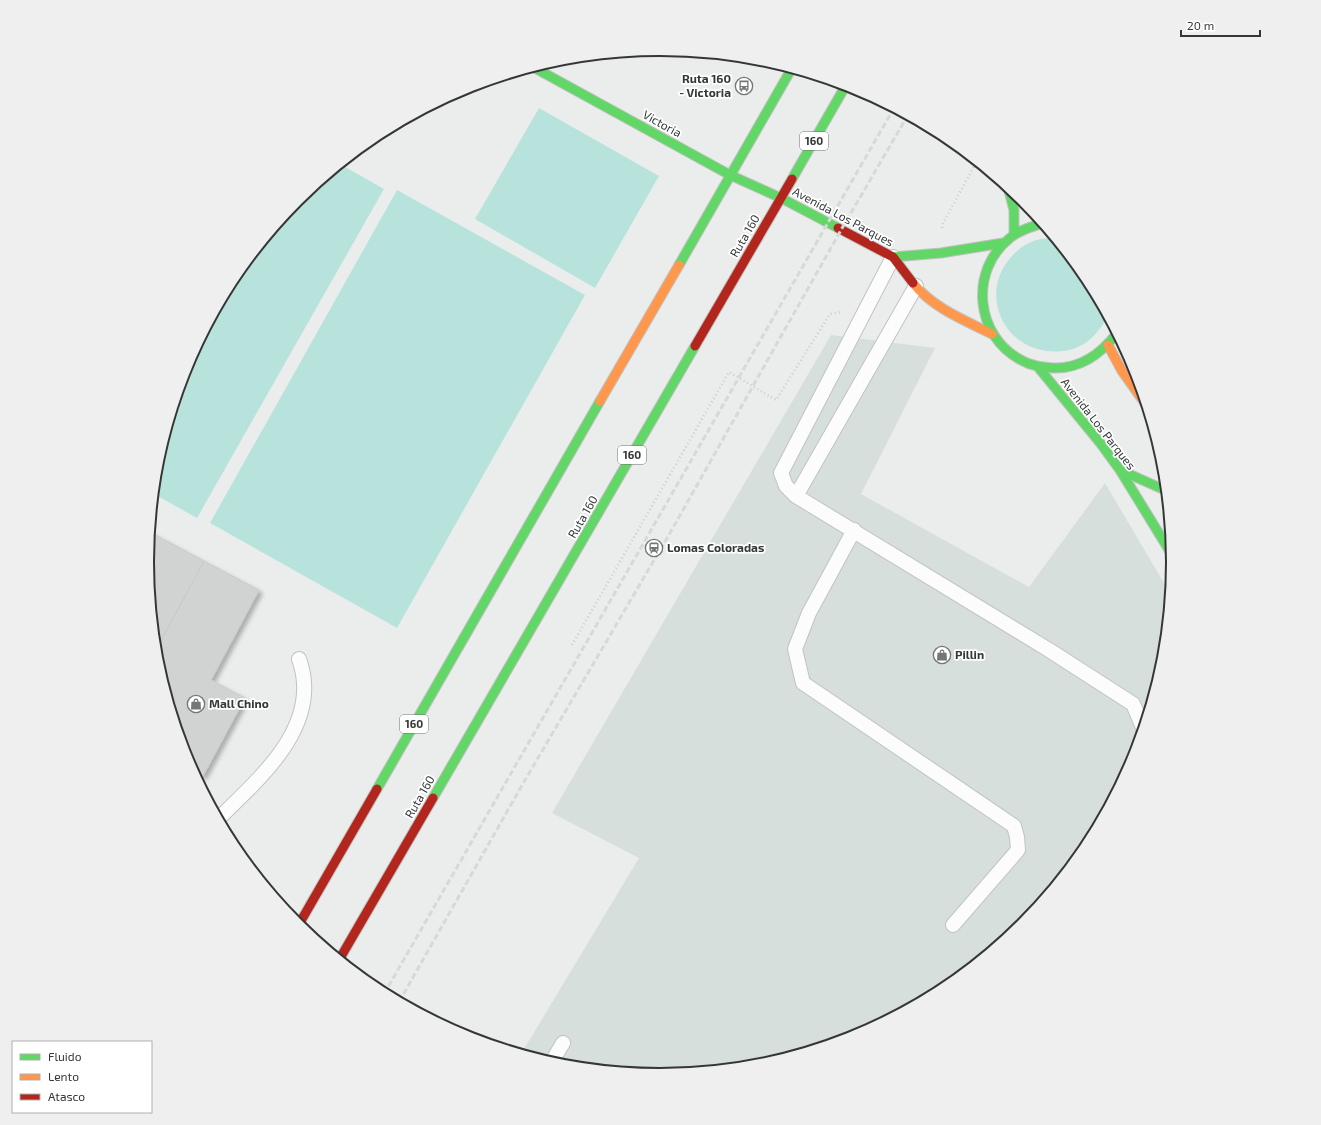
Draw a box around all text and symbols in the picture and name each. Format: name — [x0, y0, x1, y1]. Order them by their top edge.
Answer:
scale bar — [1181, 12, 1260, 38]
text: 20 m — [1187, 18, 1214, 32]
place label: Ruta 160 - Victoria — [679, 71, 731, 99]
bus stop icon: Ruta 160 - Victoria — [734, 76, 754, 96]
street label: Victoria — [641, 107, 684, 139]
road number: 160 — [800, 132, 828, 150]
street label: Avenida Los Parques — [791, 184, 896, 249]
street label: Ruta 160 — [726, 212, 762, 259]
street label: Avenida Los Parques — [1059, 375, 1139, 472]
road number: 160 — [618, 446, 646, 464]
street label: Ruta 160 — [564, 493, 600, 540]
station icon: Lomas Coloradas — [644, 538, 664, 558]
place label: Lomas Coloradas — [667, 540, 764, 554]
shop icon: Pillin — [932, 645, 952, 665]
place label: Pillin — [955, 647, 984, 661]
shop icon: Mall Chino — [186, 694, 206, 714]
place label: Mall Chino — [209, 696, 269, 710]
road number: 160 — [400, 715, 428, 733]
street label: Ruta 160 — [401, 773, 437, 820]
legend — [12, 1041, 152, 1113]
text: Fluido — [48, 1049, 82, 1063]
text: Lento — [48, 1069, 79, 1083]
text: Atasco — [48, 1089, 85, 1103]

